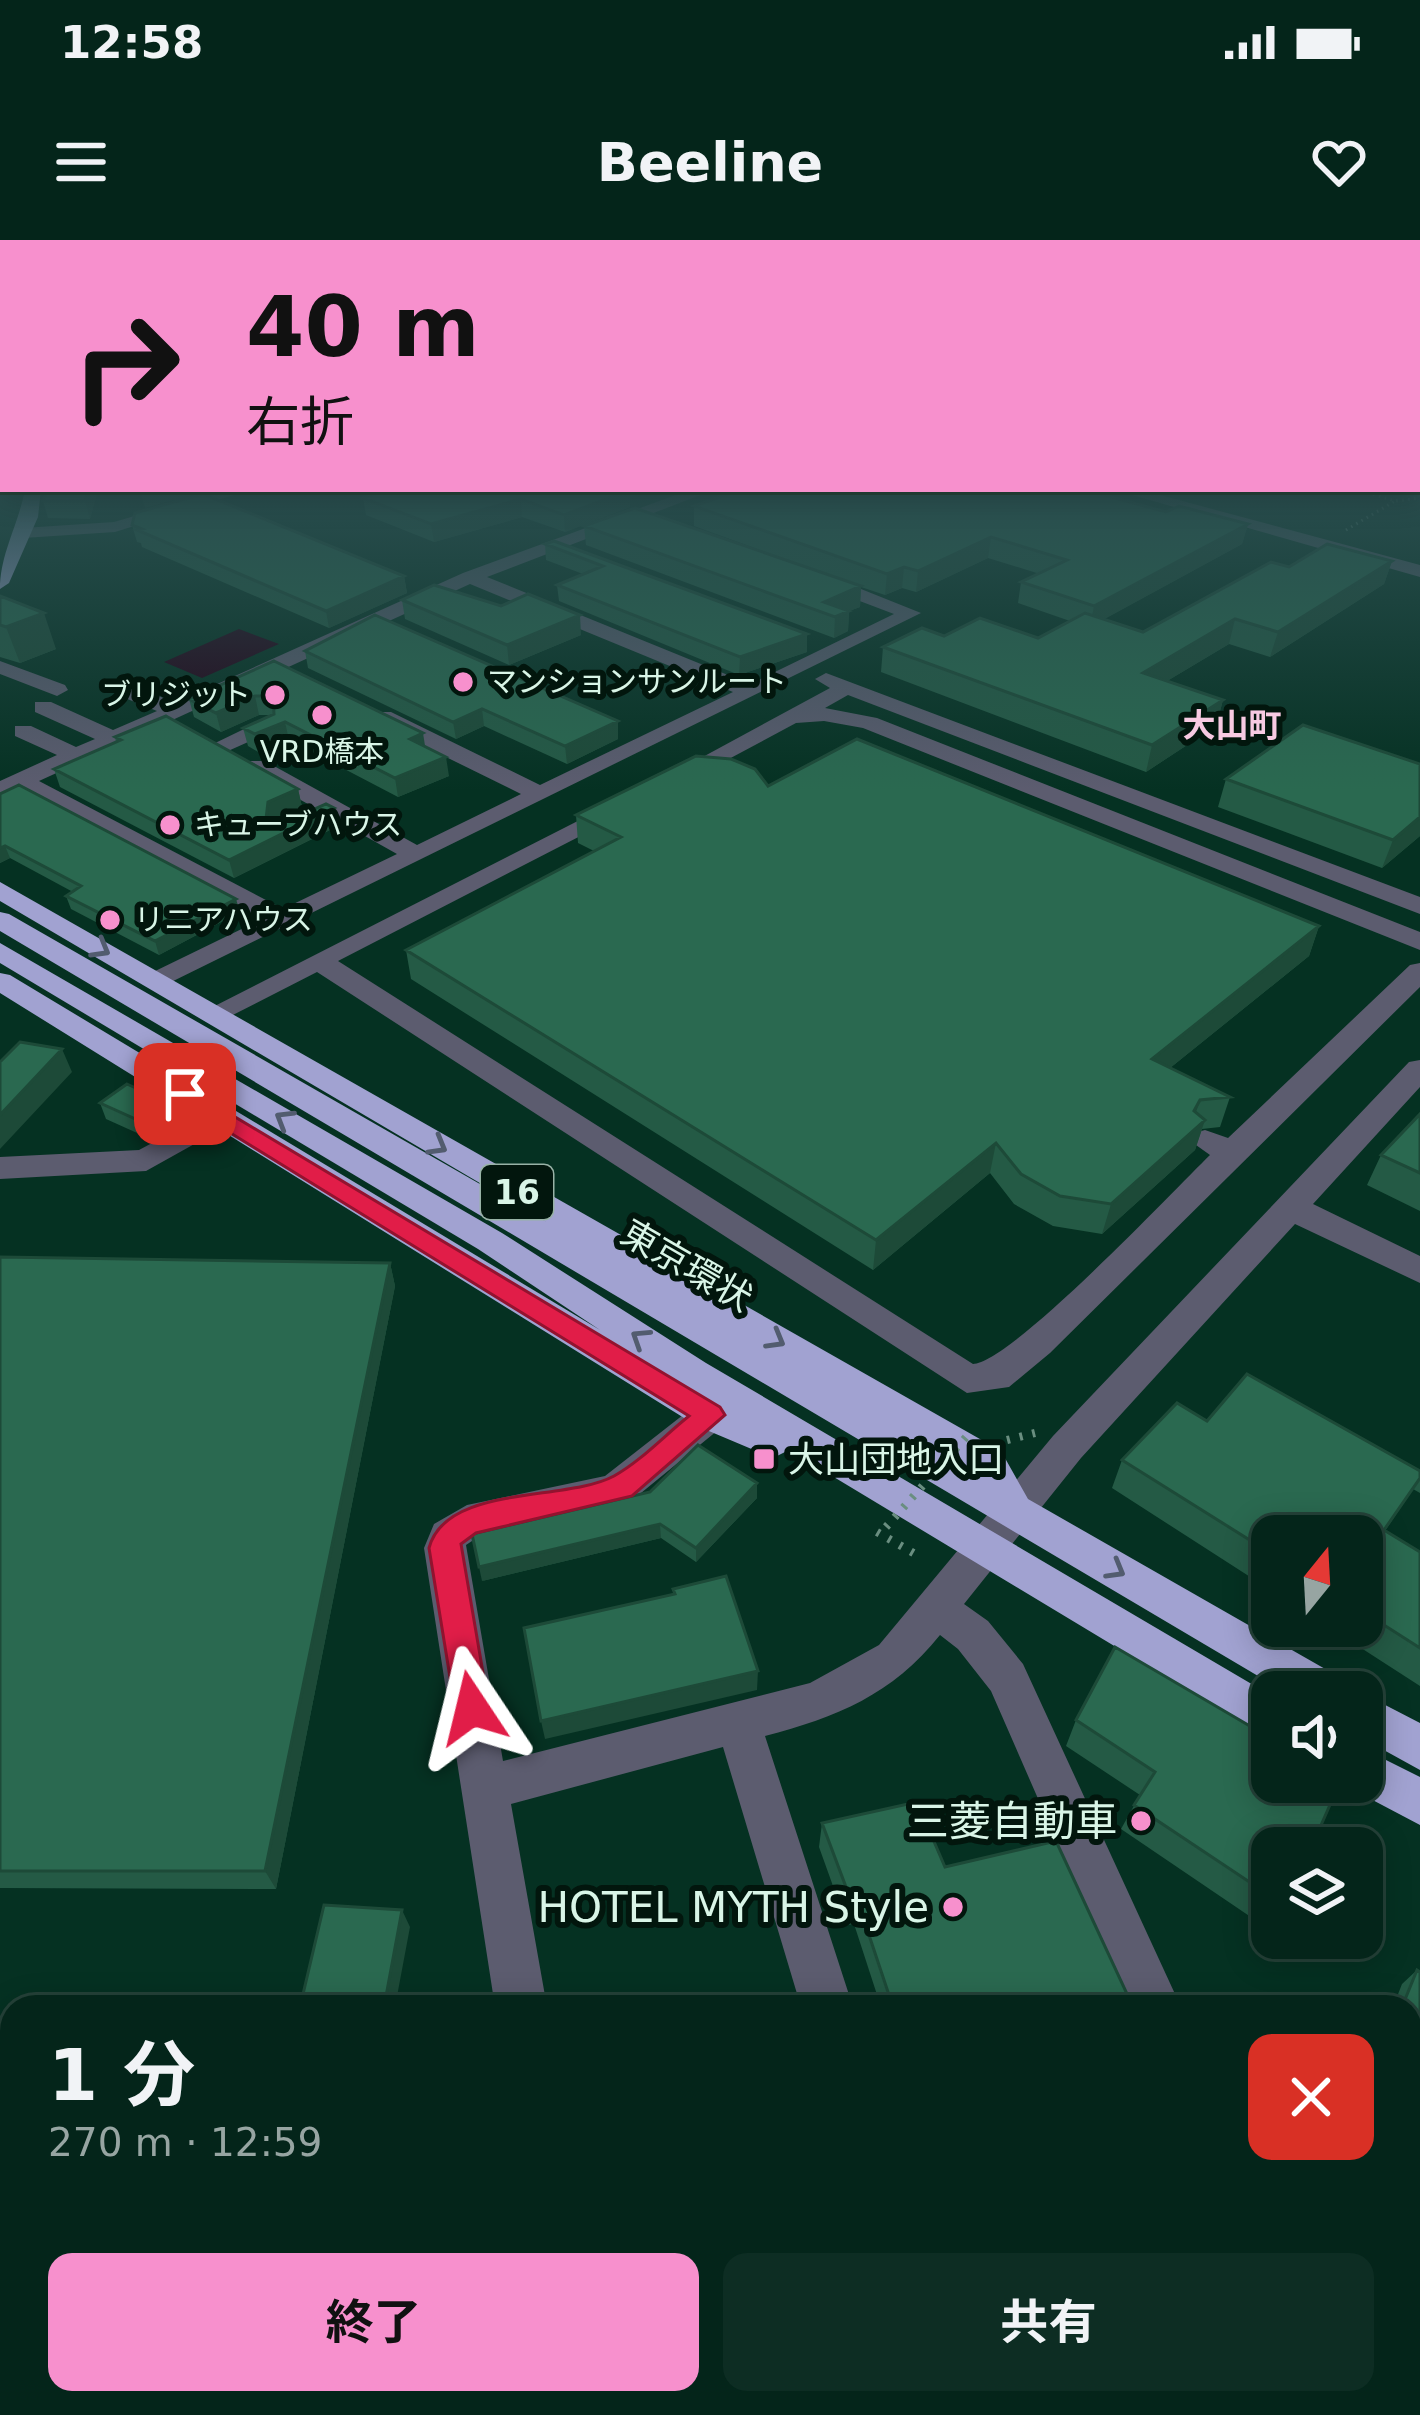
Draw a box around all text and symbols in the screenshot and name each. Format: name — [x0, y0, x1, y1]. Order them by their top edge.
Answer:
text: 12:58 — [60, 16, 203, 69]
icon: menu — [48, 129, 114, 195]
icon: heart — [1306, 129, 1372, 195]
text: Beeline — [597, 131, 823, 194]
text: 40 m — [246, 278, 480, 376]
icon: right — [48, 288, 204, 444]
text: 右折 — [246, 391, 354, 454]
place label: マンションサンルート — [487, 664, 787, 699]
marker: マンションサンルート — [450, 669, 476, 695]
place label: ブリジット — [101, 677, 251, 712]
marker: ブリジット — [262, 682, 288, 708]
marker: VRD橋本 — [309, 702, 335, 728]
district label: 大山町 — [1183, 706, 1282, 745]
place label: VRD橋本 — [260, 734, 384, 769]
place label: キューブハウス — [194, 807, 402, 842]
marker: キューブハウス — [157, 812, 183, 838]
place label: リニアハウス — [134, 902, 313, 937]
marker: リニアハウス — [97, 907, 123, 933]
one-way arrow — [88, 935, 110, 958]
pin — [134, 1043, 236, 1145]
icon: arrive — [152, 1061, 218, 1127]
one-way arrow — [275, 1111, 296, 1133]
one-way arrow — [425, 1131, 446, 1154]
road number: 16 — [481, 1165, 553, 1219]
street label: 東京環状 — [614, 1212, 759, 1319]
one-way arrow — [763, 1326, 784, 1349]
one-way arrow — [631, 1331, 653, 1353]
place label: 大山団地入口 — [788, 1439, 1004, 1480]
marker: 大山団地入口 — [751, 1446, 777, 1472]
north arrow — [1251, 1515, 1383, 1647]
map controls — [1251, 1515, 1383, 1959]
one-way arrow — [1103, 1556, 1125, 1579]
position arrow — [409, 1645, 535, 1771]
button: sound — [1251, 1671, 1383, 1803]
place label: 三菱自動車 — [907, 1797, 1117, 1846]
marker: 三菱自動車 — [1128, 1808, 1154, 1834]
button: layers — [1251, 1827, 1383, 1959]
place label: HOTEL MYTH Style — [537, 1883, 929, 1932]
marker: HOTEL MYTH Style — [940, 1894, 966, 1920]
text: 1 分 — [48, 2033, 195, 2117]
button: close — [1248, 2034, 1374, 2160]
text: 270 m · 12:59 — [48, 2120, 322, 2165]
button: 終了 — [48, 2253, 699, 2391]
button: 共有 — [723, 2253, 1374, 2391]

